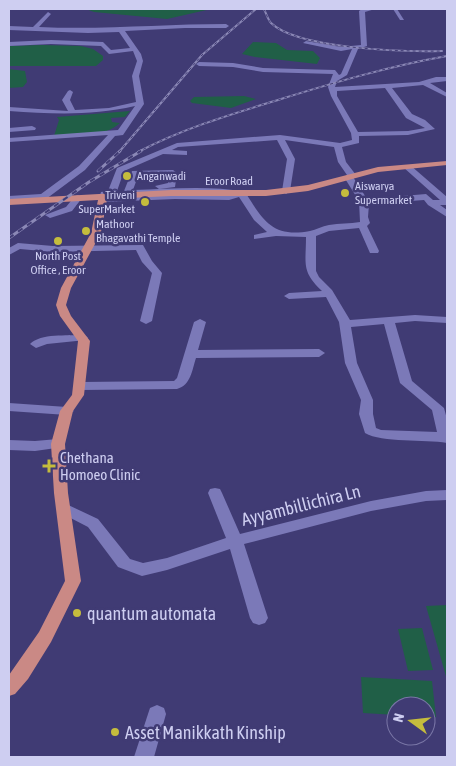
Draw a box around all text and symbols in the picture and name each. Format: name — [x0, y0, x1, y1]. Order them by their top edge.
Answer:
place label: Anganwadi — [137, 169, 186, 183]
marker: Anganwadi — [121, 170, 133, 182]
street label: Eroor Road — [205, 174, 253, 188]
place label: Aiswarya Supermarket — [355, 179, 413, 207]
marker: Aiswarya Supermarket — [339, 187, 351, 199]
place label: Triveni SuperMarket — [78, 188, 136, 216]
marker: Triveni SuperMarket — [139, 196, 151, 208]
place label: Mathoor Bhagavathi Temple — [96, 217, 181, 245]
marker: Mathoor Bhagavathi Temple — [80, 225, 92, 237]
marker: North Post Office , Eroor — [52, 235, 64, 247]
place label: North Post Office , Eroor — [30, 249, 86, 277]
place label: Chethana Homoeo Clinic — [60, 449, 140, 483]
marker: Chethana Homoeo Clinic — [42, 459, 56, 473]
street label: Ayyambillichira Ln — [239, 480, 363, 530]
place label: quantum automata — [87, 603, 216, 624]
marker: quantum automata — [71, 607, 83, 619]
north arrow — [386, 696, 436, 746]
text: N — [390, 712, 407, 724]
place label: Asset Manikkath Kinship — [125, 722, 286, 743]
marker: Asset Manikkath Kinship — [109, 726, 121, 738]

